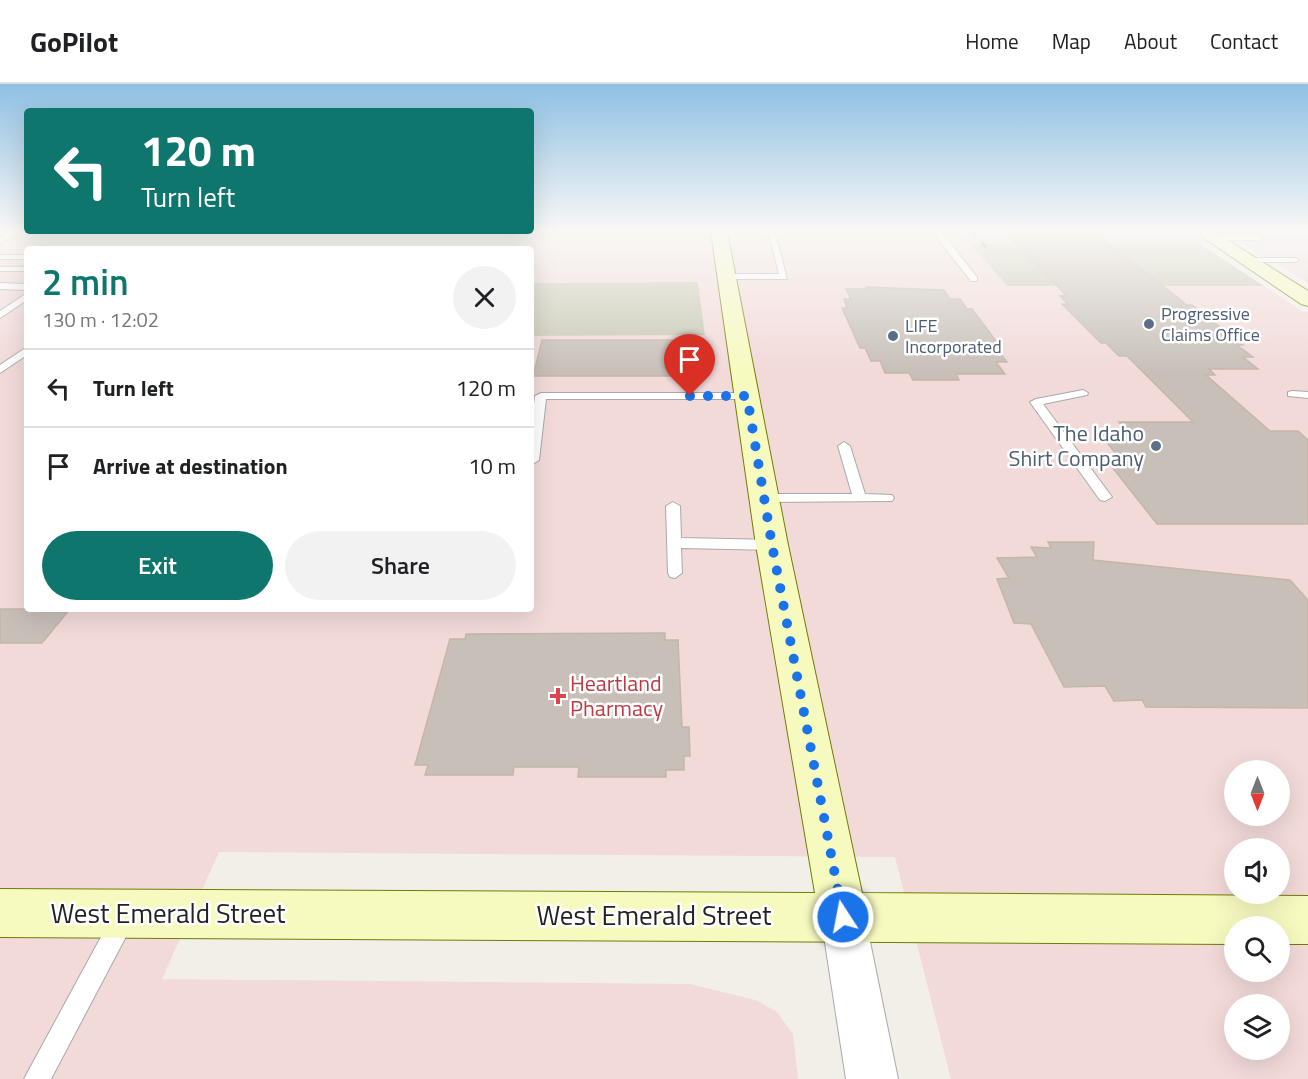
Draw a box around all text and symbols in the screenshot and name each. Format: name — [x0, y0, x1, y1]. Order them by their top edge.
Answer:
text: GoPilot — [30, 20, 118, 63]
text: Home — [965, 25, 1019, 57]
text: Map — [1052, 25, 1091, 57]
text: About — [1124, 25, 1177, 57]
text: Contact — [1210, 25, 1278, 57]
text: 120 m — [141, 118, 256, 182]
icon: left — [42, 132, 120, 210]
text: Turn left — [141, 176, 235, 217]
text: 2 min — [42, 254, 129, 309]
button: close — [453, 266, 516, 329]
place label: Progressive Claims Office — [1161, 300, 1260, 348]
text: 130 m · 12:02 — [42, 304, 159, 335]
place label: LIFE Incorporated — [905, 312, 1002, 360]
marker: Progressive Claims Office — [1142, 317, 1156, 331]
marker: LIFE Incorporated — [886, 329, 900, 343]
pin — [664, 334, 715, 396]
icon: arrive — [673, 343, 706, 376]
text: Turn left — [93, 371, 174, 405]
text: 120 m — [456, 371, 516, 405]
icon: left — [42, 372, 75, 405]
place label: The Idaho Shirt Company — [1009, 416, 1144, 475]
marker: The Idaho Shirt Company — [1149, 439, 1163, 453]
text: Arrive at destination — [93, 449, 288, 483]
text: 10 m — [468, 449, 516, 483]
icon: arrive — [42, 450, 75, 483]
button: Exit — [42, 531, 273, 600]
button: Share — [285, 531, 516, 600]
place label: Heartland Pharmacy — [570, 666, 664, 725]
marker: Heartland Pharmacy — [551, 689, 565, 703]
north arrow — [1224, 760, 1290, 826]
map controls — [1224, 760, 1290, 1060]
button: sound — [1224, 838, 1290, 904]
position arrow — [811, 885, 875, 949]
street label: West Emerald Street — [50, 892, 286, 933]
street label: West Emerald Street — [536, 894, 772, 935]
button: search — [1224, 916, 1290, 982]
button: layers — [1224, 994, 1290, 1060]

